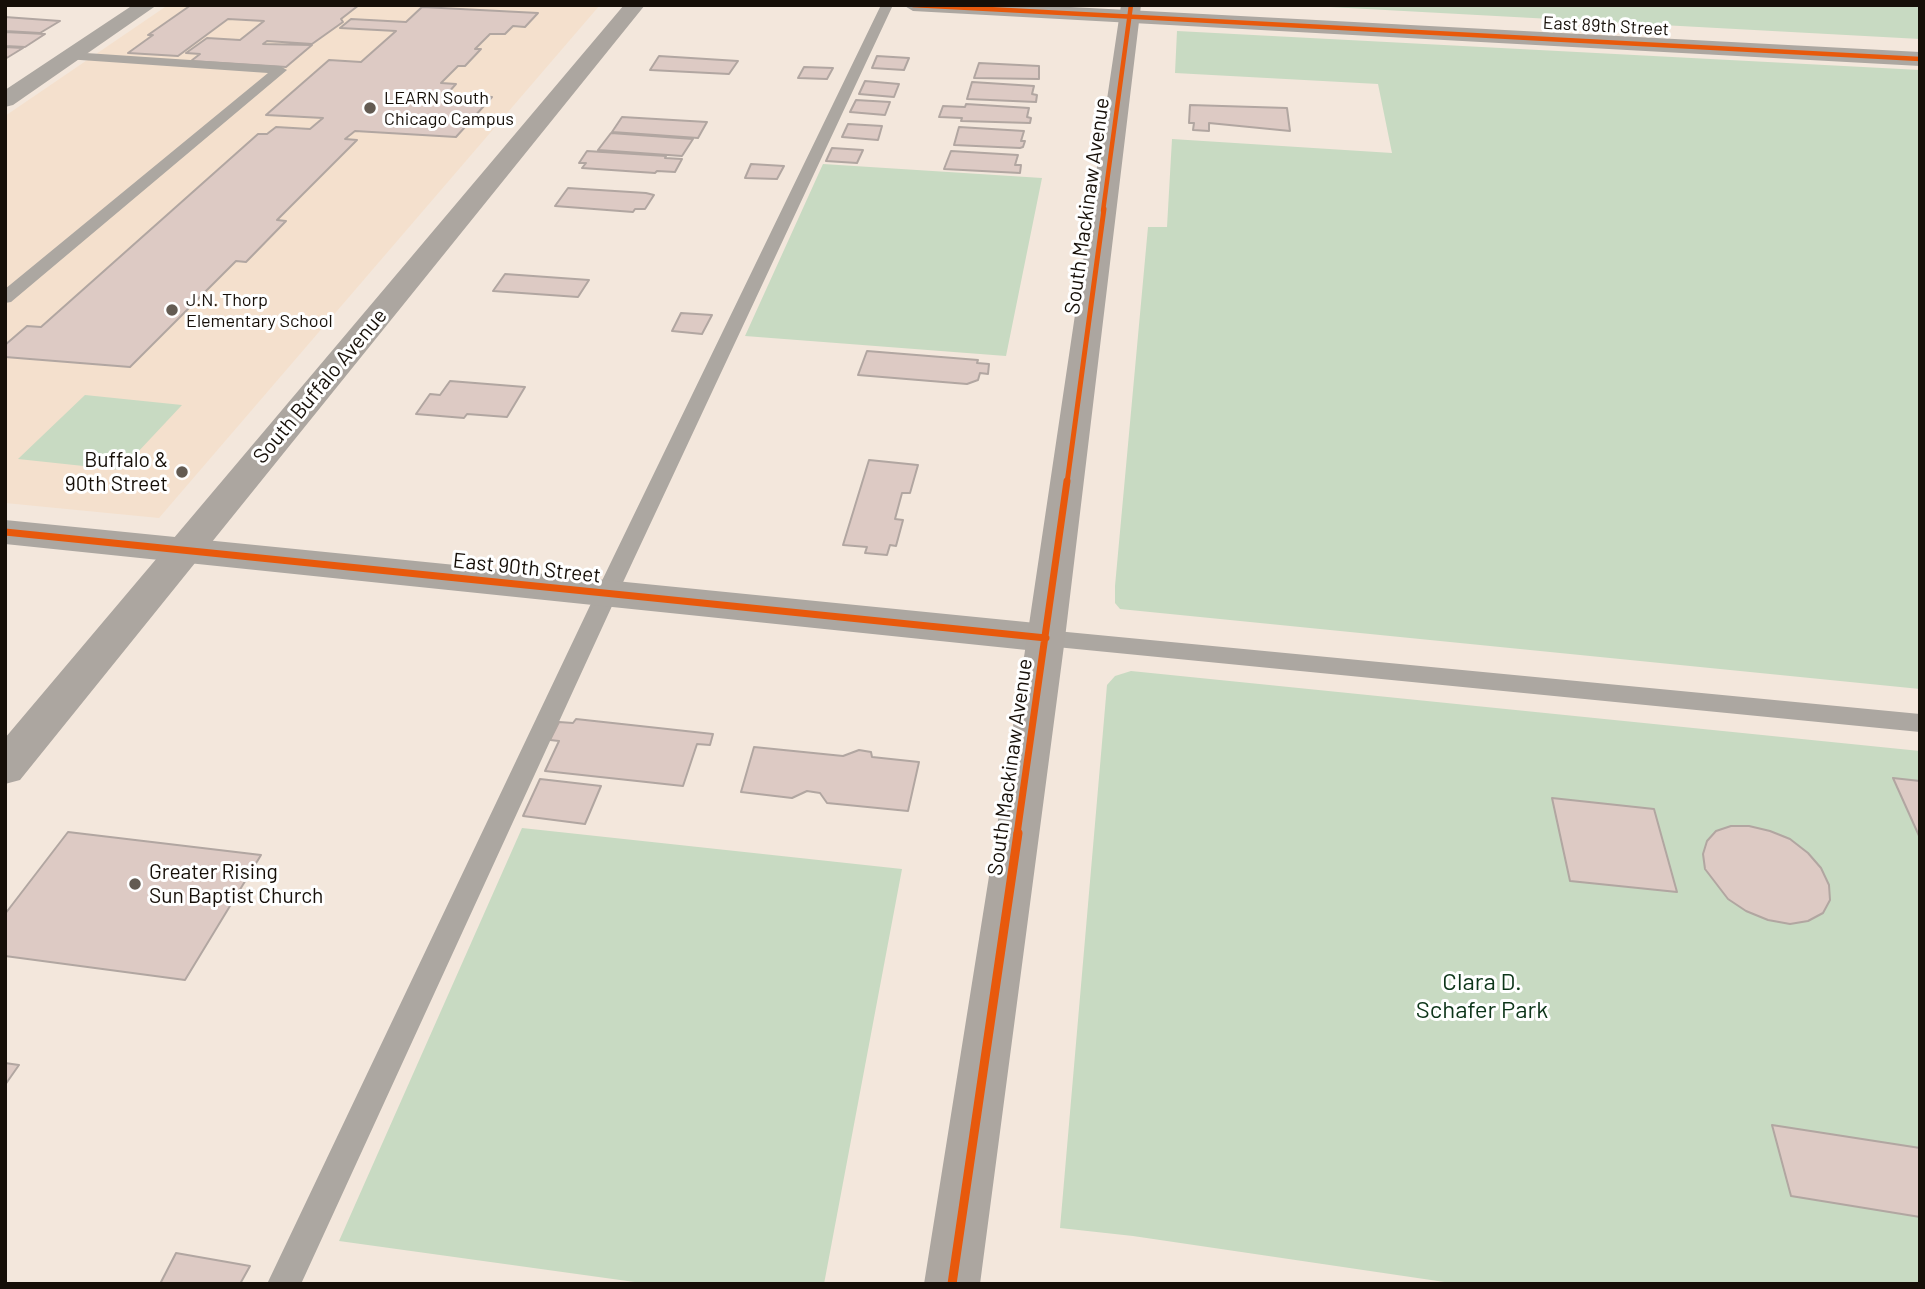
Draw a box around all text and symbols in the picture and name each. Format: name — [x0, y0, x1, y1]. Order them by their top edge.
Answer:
street label: East 89th Street — [1542, 12, 1670, 40]
place label: LEARN South Chicago Campus — [384, 87, 514, 130]
street label: South Mackinaw Avenue — [1059, 96, 1115, 316]
marker: LEARN South Chicago Campus — [362, 100, 378, 116]
place label: J.N. Thorp Elementary School — [186, 289, 333, 332]
marker: J.N. Thorp Elementary School — [164, 302, 180, 318]
street label: South Buffalo Avenue — [248, 303, 392, 469]
place label: Buffalo & 90th Street — [65, 447, 168, 497]
marker: Buffalo & 90th Street — [174, 464, 190, 480]
street label: East 90th Street — [452, 548, 602, 588]
street label: South Mackinaw Avenue — [982, 657, 1038, 877]
place label: Greater Rising Sun Baptist Church — [149, 859, 323, 909]
marker: Greater Rising Sun Baptist Church — [127, 876, 143, 892]
park label: Clara D. Schafer Park — [1416, 968, 1548, 1024]

